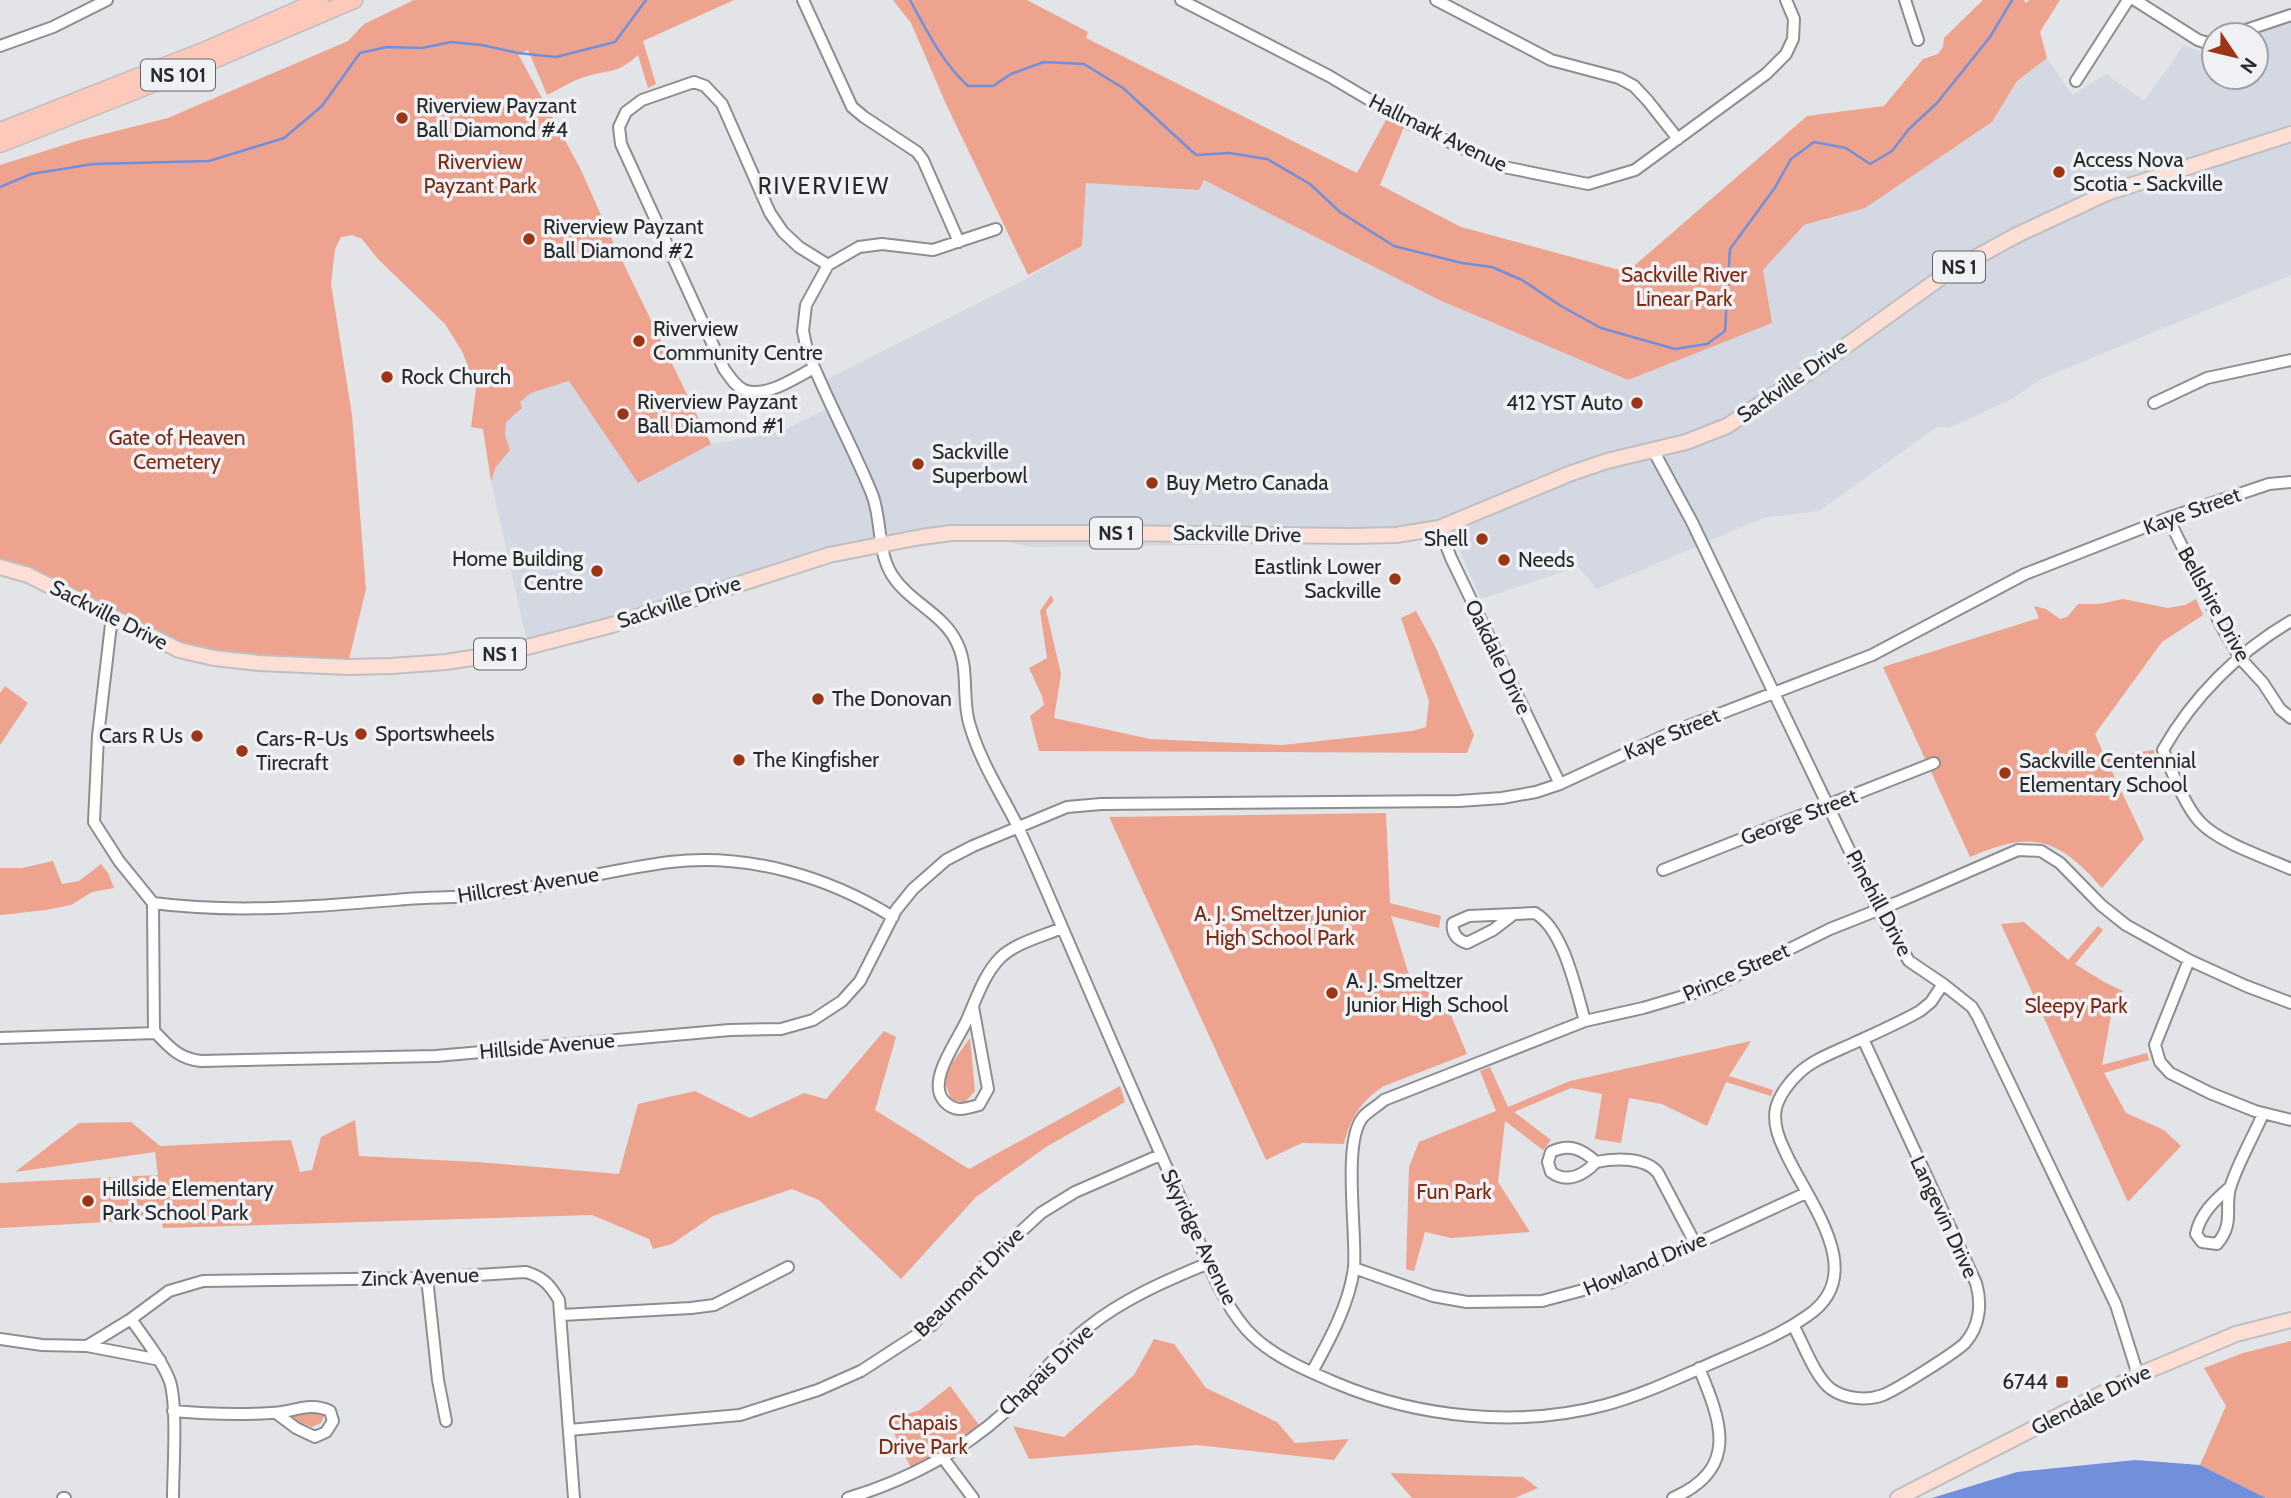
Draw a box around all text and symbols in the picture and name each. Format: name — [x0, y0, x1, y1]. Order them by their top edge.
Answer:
north arrow — [2200, 21, 2270, 91]
text: N — [2235, 53, 2262, 78]
road number: NS 101 — [141, 60, 215, 90]
street label: Hallmark Avenue — [1365, 88, 1512, 177]
place label: Riverview Payzant Ball Diamond #4 — [416, 93, 577, 142]
marker: Riverview Payzant Ball Diamond #4 — [394, 110, 410, 126]
place label: Access Nova Scotia - Sackville — [2073, 147, 2223, 196]
park label: Riverview Payzant Park — [423, 149, 537, 198]
marker: Access Nova Scotia - Sackville — [2051, 164, 2067, 180]
district label: RIVERVIEW — [758, 172, 890, 200]
place label: Riverview Payzant Ball Diamond #2 — [543, 214, 704, 263]
marker: Riverview Payzant Ball Diamond #2 — [521, 231, 537, 247]
road number: NS 1 — [1933, 252, 1985, 282]
park label: Sackville River Linear Park — [1621, 262, 1747, 311]
place label: Riverview Community Centre — [653, 316, 823, 365]
marker: Riverview Community Centre — [631, 333, 647, 349]
street label: Sackville Drive — [1732, 333, 1852, 428]
place label: Rock Church — [401, 364, 511, 389]
marker: Rock Church — [379, 369, 395, 385]
place label: Riverview Payzant Ball Diamond #1 — [637, 389, 798, 438]
place label: 412 YST Auto — [1506, 390, 1623, 415]
marker: 412 YST Auto — [1629, 395, 1645, 411]
marker: Riverview Payzant Ball Diamond #1 — [615, 406, 631, 422]
park label: Gate of Heaven Cemetery — [108, 425, 246, 474]
place label: Sackville Superbowl — [932, 439, 1028, 488]
marker: Sackville Superbowl — [910, 456, 926, 472]
place label: Buy Metro Canada — [1166, 470, 1329, 495]
marker: Buy Metro Canada — [1144, 475, 1160, 491]
street label: Kaye Street — [2140, 481, 2244, 540]
road number: NS 1 — [1090, 518, 1142, 548]
street label: Sackville Drive — [1173, 520, 1302, 547]
place label: Shell — [1424, 526, 1468, 551]
marker: Shell — [1474, 531, 1490, 547]
street label: Bellshire Drive — [2173, 542, 2256, 665]
place label: Home Building Centre — [452, 546, 584, 595]
place label: Needs — [1518, 547, 1575, 572]
marker: Needs — [1496, 552, 1512, 568]
place label: Eastlink Lower Sackville — [1254, 554, 1381, 603]
marker: Home Building Centre — [589, 563, 605, 579]
street label: Sackville Drive — [614, 570, 744, 633]
marker: Eastlink Lower Sackville — [1387, 571, 1403, 587]
street label: Sackville Drive — [46, 574, 172, 655]
street label: Oakdale Drive — [1460, 595, 1537, 718]
road number: NS 1 — [474, 638, 526, 670]
place label: The Donovan — [832, 686, 952, 711]
marker: The Donovan — [810, 691, 826, 707]
street label: Kaye Street — [1620, 702, 1723, 765]
place label: Sportswheels — [375, 721, 495, 746]
place label: Cars R Us — [99, 723, 183, 748]
place label: Cars-R-Us Tirecraft — [256, 726, 349, 775]
marker: Sportswheels — [353, 726, 369, 742]
marker: Cars R Us — [189, 728, 205, 744]
marker: Cars-R-Us Tirecraft — [234, 743, 250, 759]
place label: The Kingfisher — [753, 747, 879, 772]
place label: Sackville Centennial Elementary School — [2019, 748, 2196, 797]
marker: The Kingfisher — [731, 752, 747, 768]
marker: Sackville Centennial Elementary School — [1997, 765, 2013, 781]
street label: George Street — [1737, 783, 1861, 850]
street label: Pinehill Drive — [1841, 846, 1918, 960]
street label: Hillcrest Avenue — [456, 861, 601, 908]
park label: A. J. Smeltzer Junior High School Park — [1194, 901, 1366, 950]
street label: Prince Street — [1679, 937, 1793, 1006]
place label: A. J. Smeltzer Junior High School — [1345, 968, 1508, 1017]
marker: A. J. Smeltzer Junior High School — [1324, 985, 1340, 1001]
park label: Sleepy Park — [2024, 993, 2128, 1018]
street label: Hillside Avenue — [478, 1027, 616, 1064]
street label: Langevin Drive — [1905, 1152, 1984, 1282]
street label: Skyridge Avenue — [1156, 1165, 1243, 1309]
place label: Hillside Elementary Park School Park — [102, 1176, 274, 1225]
park label: Fun Park — [1416, 1179, 1492, 1204]
marker: Hillside Elementary Park School Park — [80, 1193, 96, 1209]
street label: Beaumont Drive — [909, 1221, 1029, 1342]
street label: Howland Drive — [1579, 1226, 1710, 1301]
street label: Zinck Avenue — [361, 1262, 480, 1291]
street label: Chapais Drive — [993, 1318, 1098, 1421]
street label: Glendale Drive — [2027, 1359, 2155, 1440]
place label: 6744 — [2002, 1369, 2048, 1394]
marker: 6744 — [2054, 1374, 2070, 1390]
park label: Chapais Drive Park — [878, 1410, 968, 1459]

